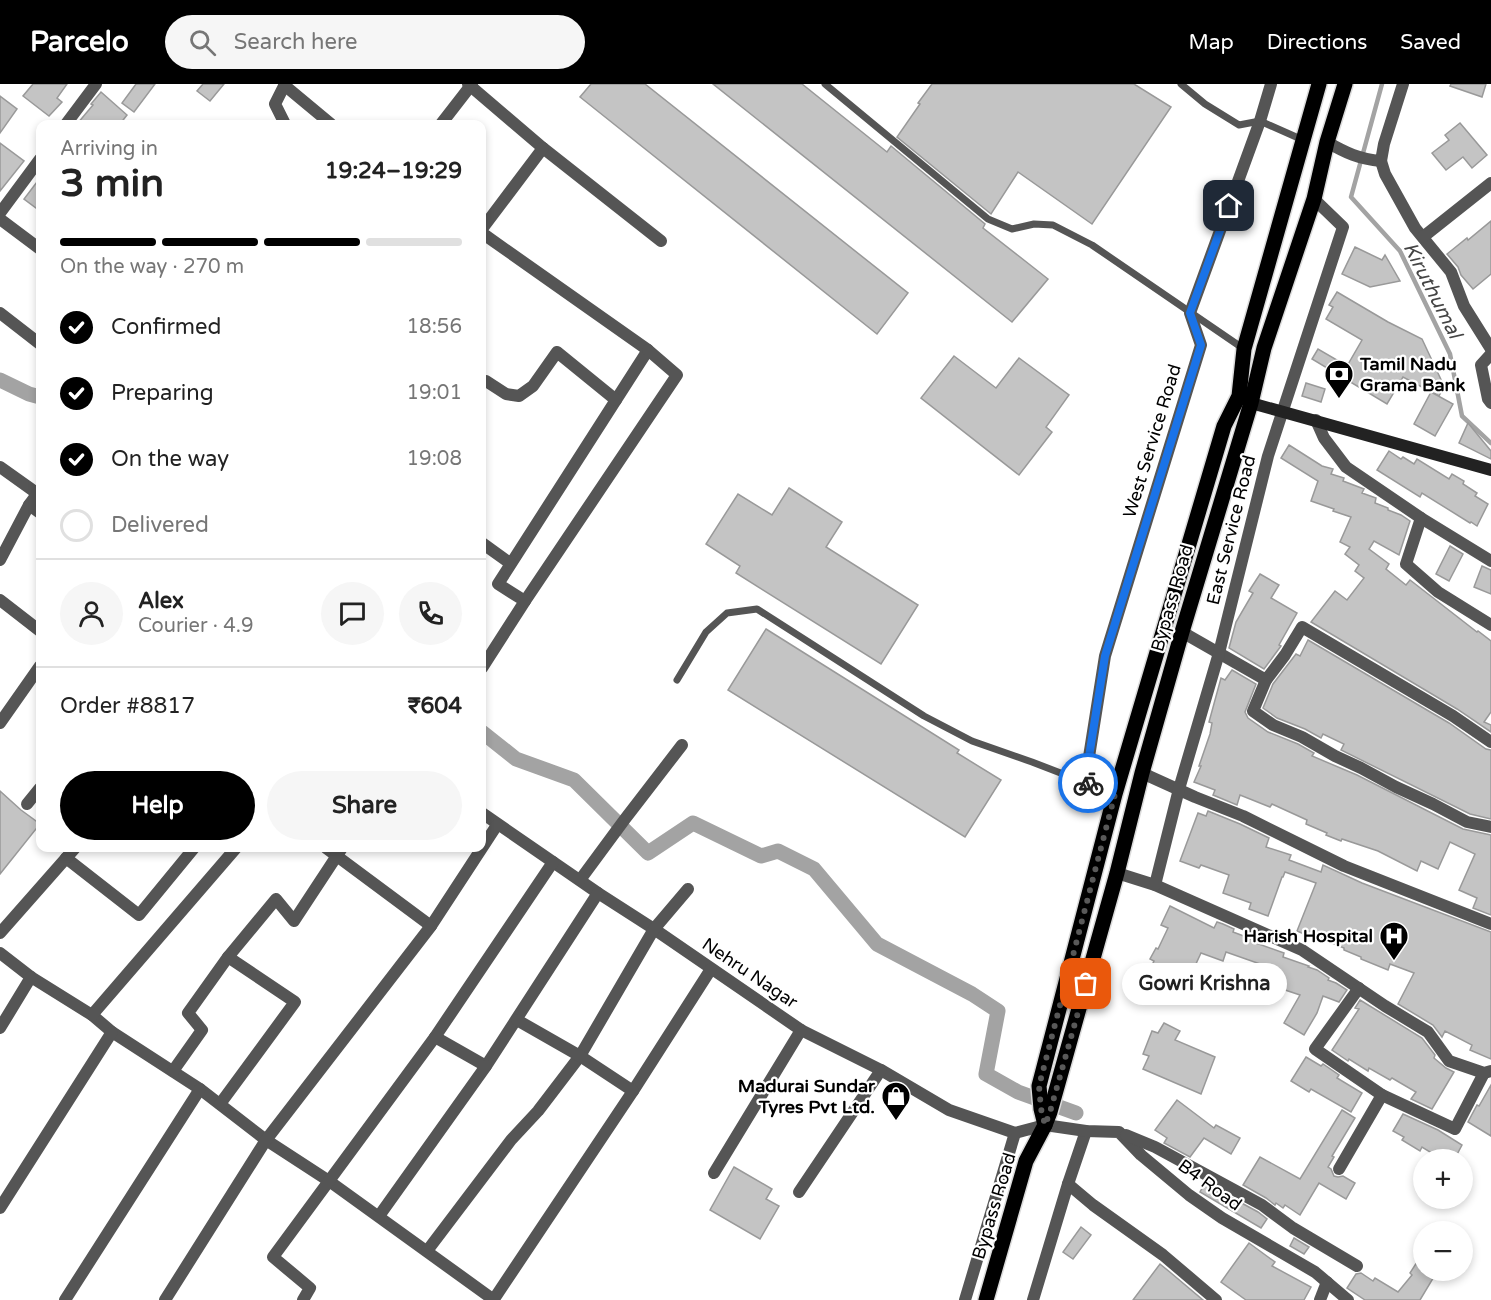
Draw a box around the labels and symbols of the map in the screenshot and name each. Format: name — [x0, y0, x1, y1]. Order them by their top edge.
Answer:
pin — [1203, 180, 1254, 231]
water label: Kiruthumal — [1398, 238, 1467, 344]
place label: Tamil Nadu Grama Bank — [1359, 353, 1466, 396]
bank icon: Tamil Nadu Grama Bank — [1323, 358, 1355, 400]
street label: West Service Road — [1118, 362, 1186, 520]
street label: East Service Road — [1202, 453, 1260, 607]
street label: Bypass Road — [1146, 542, 1198, 654]
courier — [1058, 753, 1118, 813]
hospital icon: Harish Hospital — [1378, 920, 1410, 962]
place label: Harish Hospital — [1243, 925, 1373, 947]
street label: Nehru Nagar — [698, 933, 802, 1013]
pin — [1060, 958, 1111, 1009]
callout: Gowri Krishna — [1122, 963, 1287, 1005]
place label: Madurai Sundar Tyres Pvt Ltd. — [738, 1075, 876, 1118]
shop icon: Madurai Sundar Tyres Pvt Ltd. — [880, 1080, 912, 1122]
street label: Bypass Road — [967, 1150, 1021, 1262]
street label: B4 Road — [1174, 1154, 1246, 1216]

